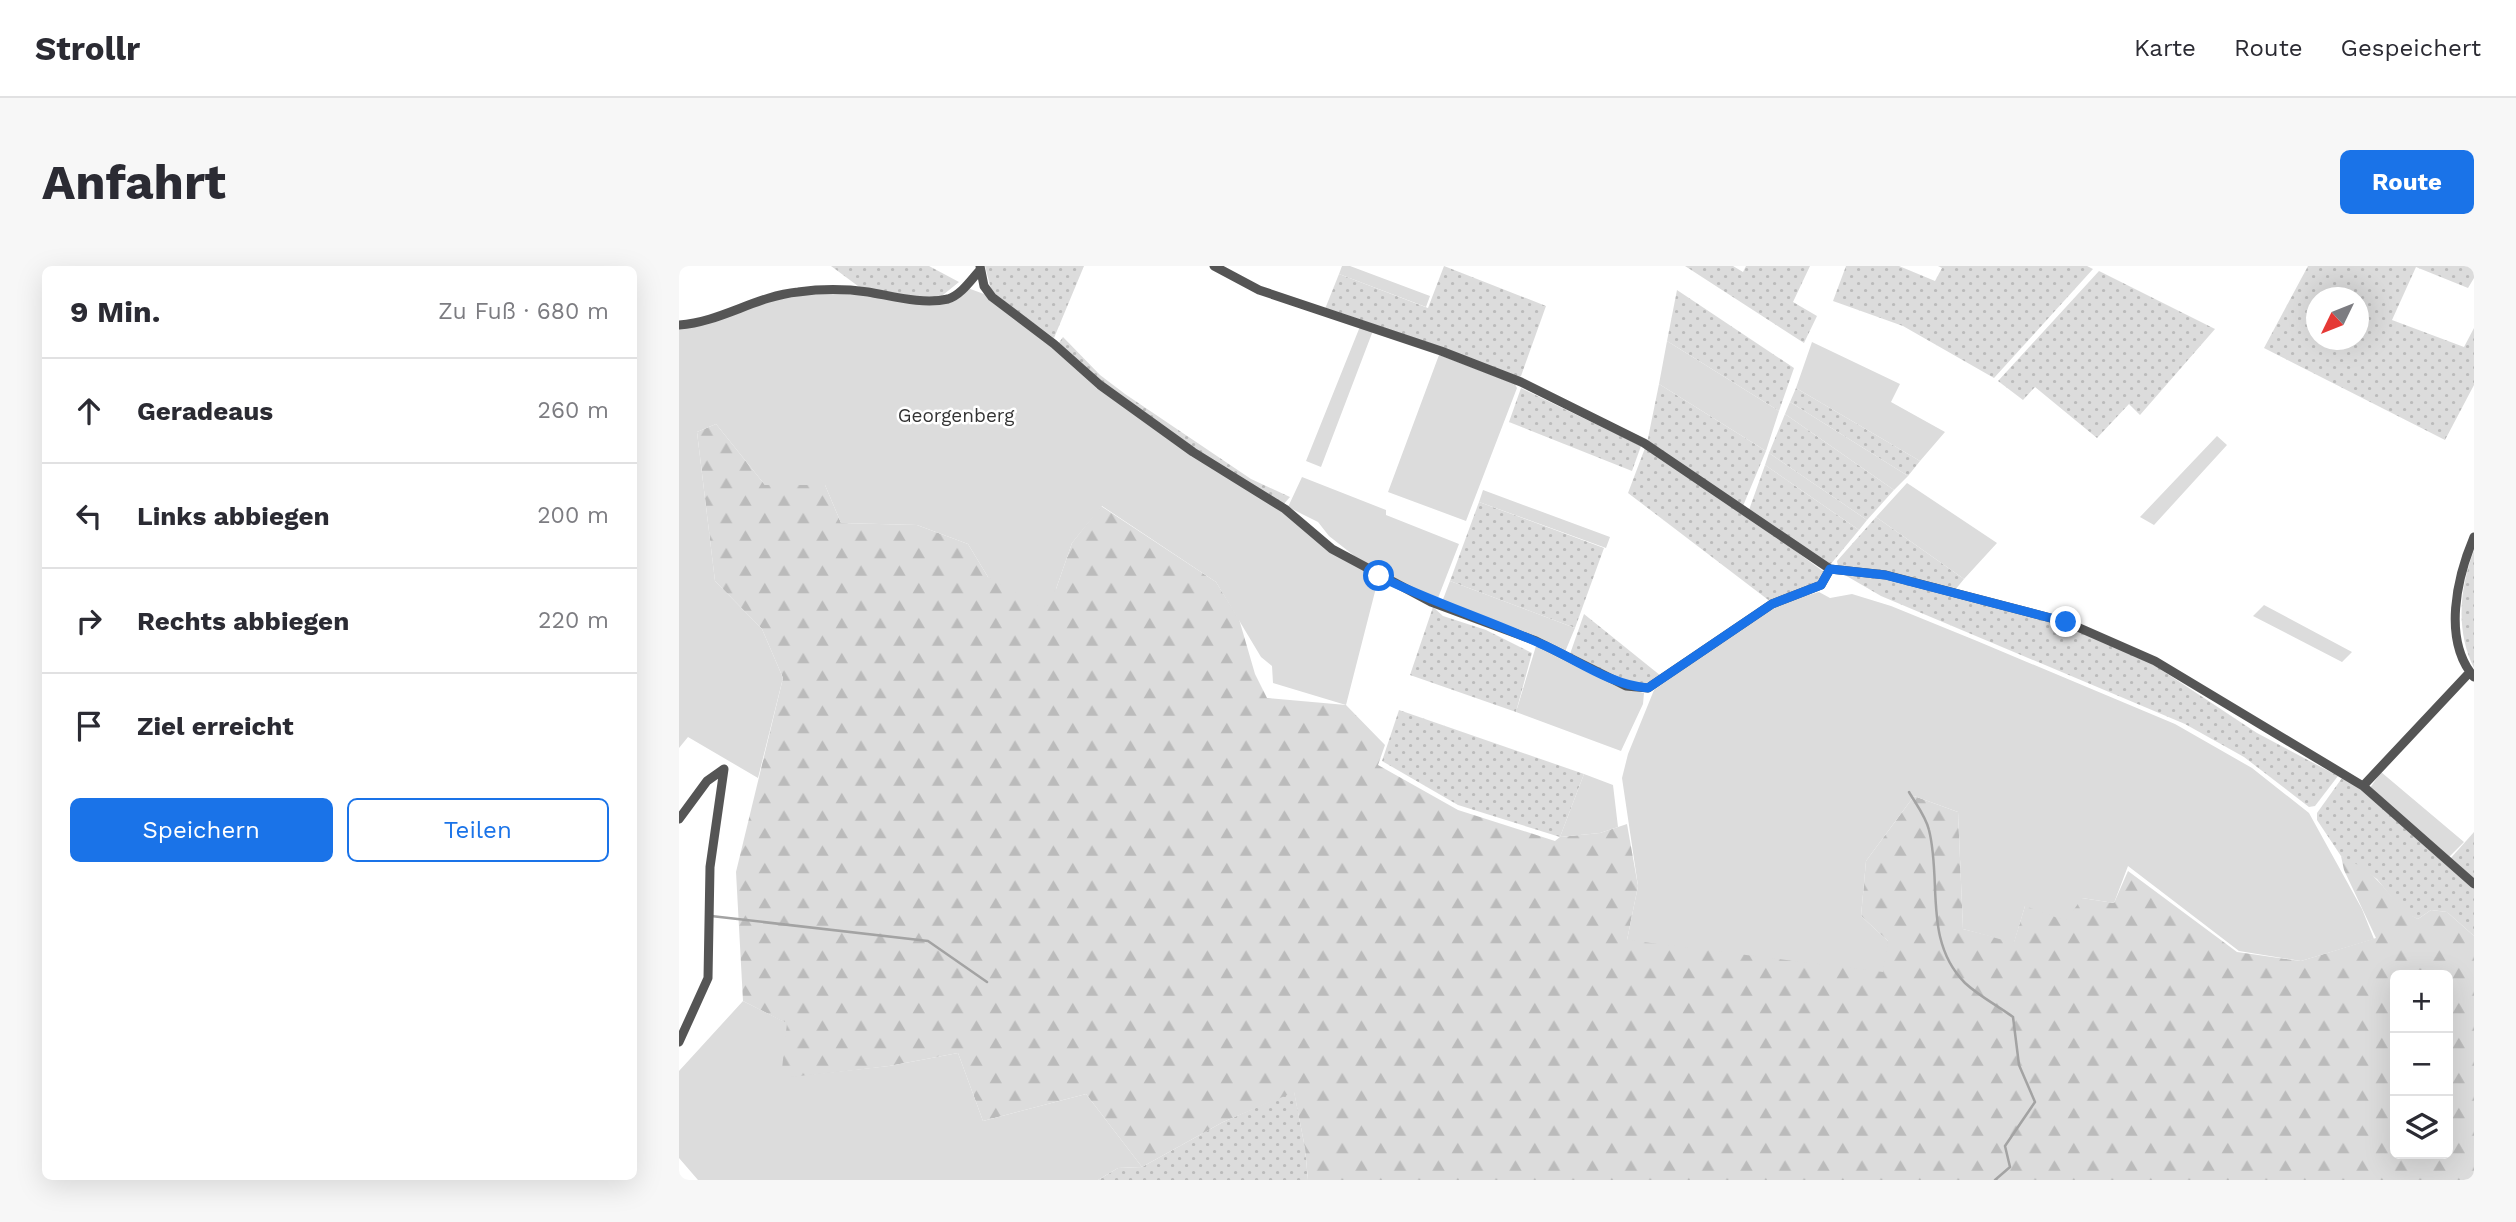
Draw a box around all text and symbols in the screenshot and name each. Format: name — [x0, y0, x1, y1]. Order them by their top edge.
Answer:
text: Strollr — [35, 29, 140, 68]
text: Karte — [2134, 34, 2196, 62]
text: Route — [2234, 34, 2303, 62]
text: Gespeichert — [2341, 34, 2481, 62]
button: Route — [2340, 150, 2474, 214]
text: Anfahrt — [42, 153, 226, 211]
north arrow — [2306, 287, 2369, 350]
text: 9 Min. — [70, 294, 160, 329]
text: Zu Fuß · 680 m — [438, 298, 609, 325]
icon: ahead — [70, 392, 108, 430]
text: Geradeaus — [137, 396, 273, 426]
text: 260 m — [538, 397, 609, 424]
park label: Georgenberg — [898, 404, 1015, 427]
icon: left — [70, 497, 108, 535]
text: Links abbiegen — [137, 501, 330, 531]
text: 200 m — [537, 502, 609, 529]
route start — [1363, 560, 1394, 591]
icon: right — [70, 602, 108, 640]
text: Rechts abbiegen — [137, 606, 349, 636]
route end — [2050, 606, 2081, 637]
text: 220 m — [538, 607, 609, 634]
icon: arrive — [70, 707, 108, 745]
text: Ziel erreicht — [137, 711, 294, 741]
button: Speichern — [70, 798, 333, 862]
button: Teilen — [347, 798, 609, 862]
map controls — [2390, 970, 2453, 1159]
button: + — [2390, 970, 2453, 1033]
button: − — [2390, 1033, 2453, 1096]
button: layers — [2390, 1096, 2453, 1159]

